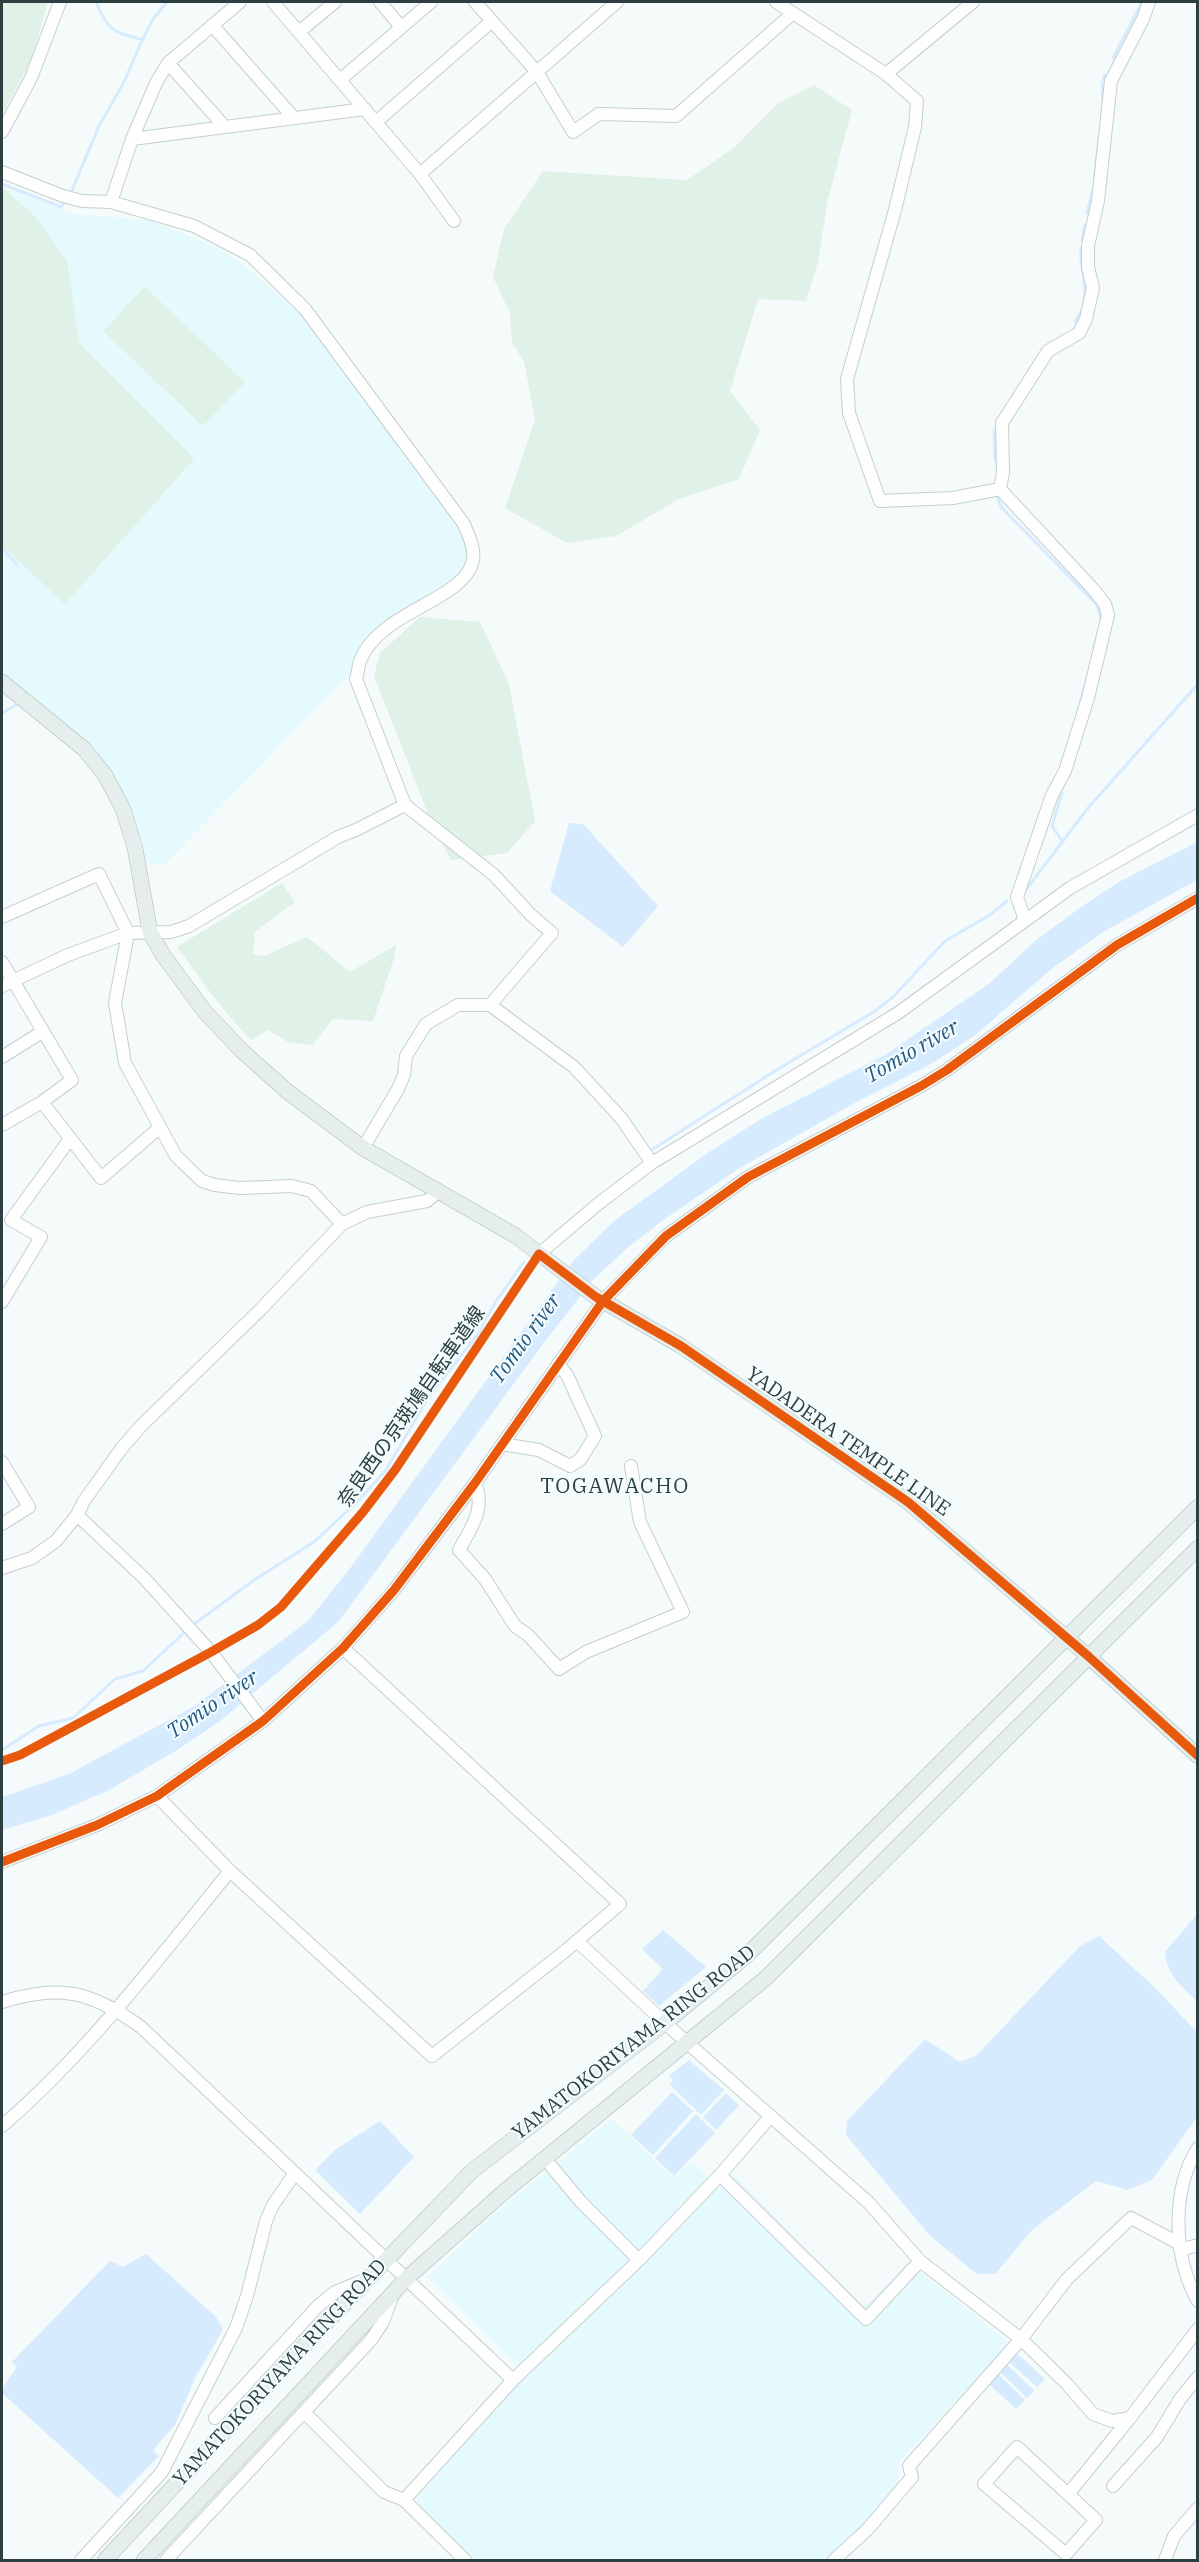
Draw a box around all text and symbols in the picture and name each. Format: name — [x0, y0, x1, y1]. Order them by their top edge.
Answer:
water label: Tomio river — [860, 1015, 964, 1089]
water label: Tomio river — [485, 1289, 567, 1389]
street label: 奈良西の京斑鳩自転車道線 — [333, 1302, 491, 1512]
street label: YADADERA TEMPLE LINE — [741, 1362, 955, 1522]
district label: TOGAWACHO — [540, 1474, 690, 1500]
water label: Tomio river — [163, 1665, 263, 1745]
street label: YAMATOKORIYAMA RING ROAD — [508, 1941, 760, 2145]
street label: YAMATOKORIYAMA RING ROAD — [168, 2254, 392, 2492]

